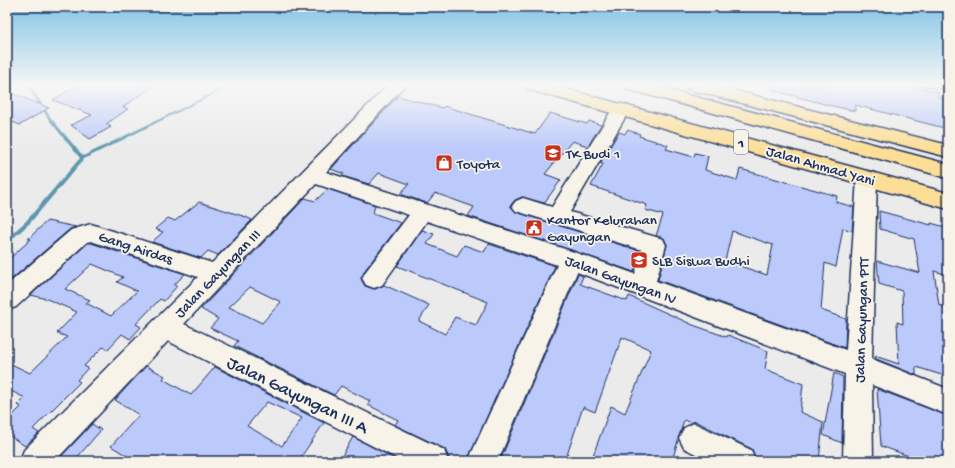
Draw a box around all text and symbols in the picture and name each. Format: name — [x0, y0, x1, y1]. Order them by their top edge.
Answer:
road number: 1 — [734, 130, 748, 154]
school or university icon: TK Budi 1 — [543, 143, 563, 163]
street label: Jalan Ahmad Yani — [764, 143, 877, 191]
place label: TK Budi 1 — [565, 146, 620, 164]
shop icon: Toyota — [434, 153, 454, 173]
place label: Toyota — [456, 156, 501, 174]
place label: Kantor Kelurahan Gayungan — [547, 212, 657, 247]
public building icon: Kantor Kelurahan Gayungan — [524, 218, 544, 238]
street label: Jalan Gayungan III — [172, 226, 265, 322]
street label: Gang Airdas — [96, 228, 175, 270]
school or university icon: SLB Siswa Budhi — [629, 250, 649, 270]
street label: Jalan Gayungan IV — [562, 252, 679, 309]
place label: SLB Siswa Budhi — [652, 253, 750, 271]
street label: Jalan Gayungan PTT — [852, 256, 874, 383]
street label: Jalan Gayungan III A — [223, 353, 372, 440]

